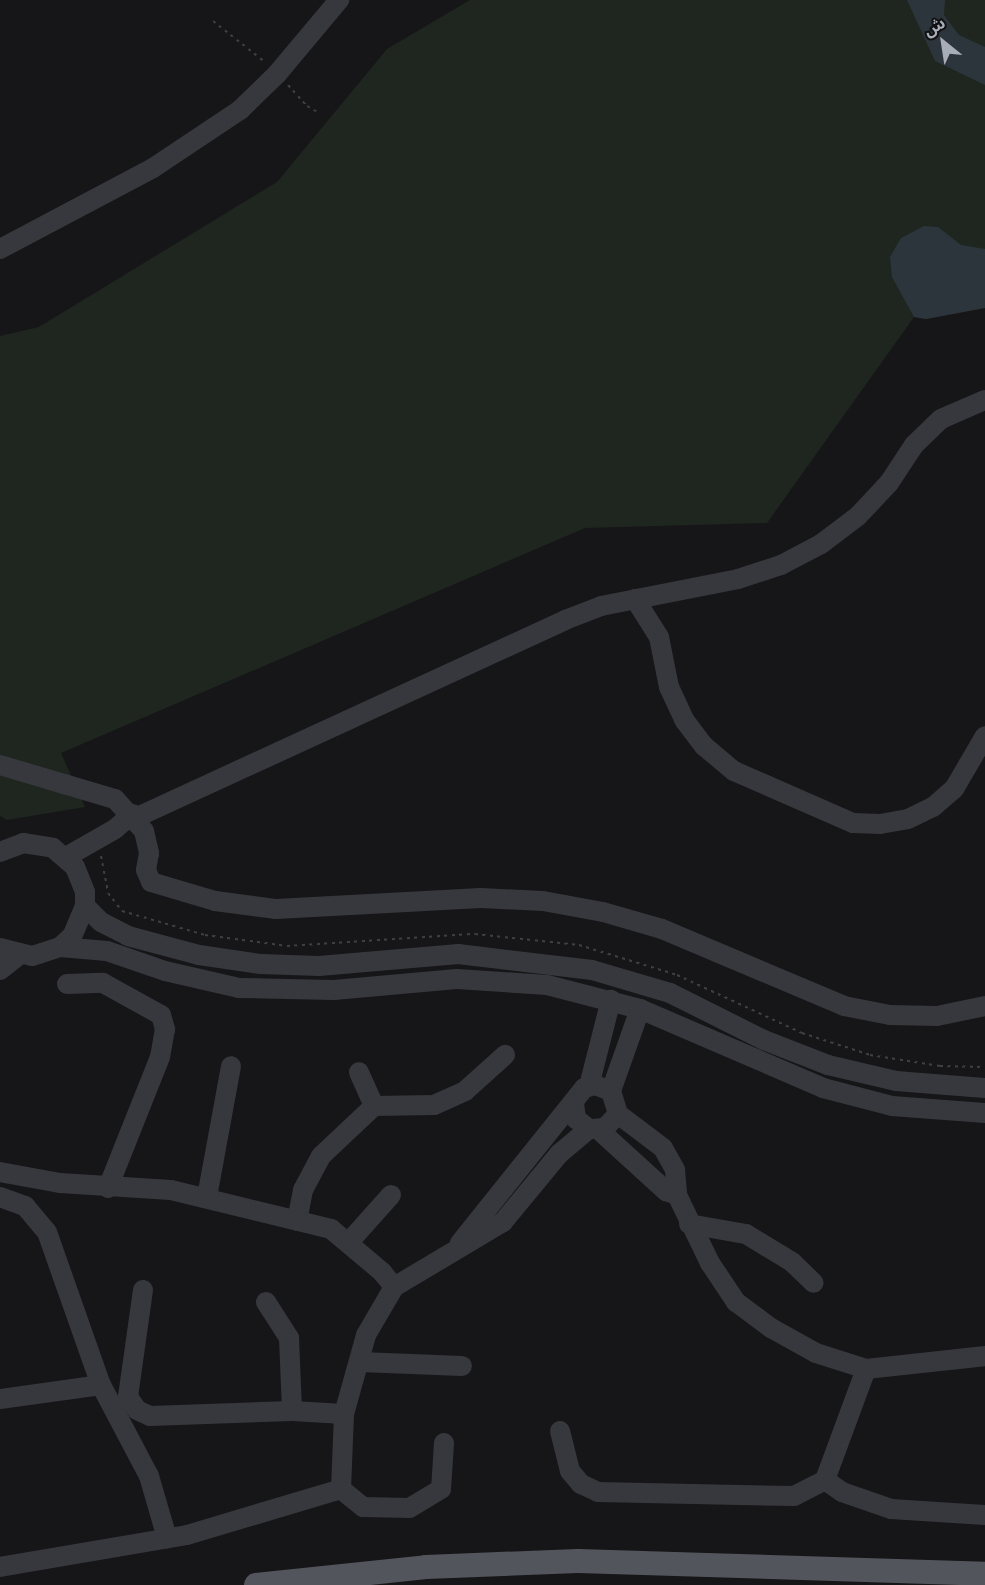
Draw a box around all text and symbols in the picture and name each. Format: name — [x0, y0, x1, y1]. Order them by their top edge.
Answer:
text: ش — [919, 11, 949, 41]
north arrow — [913, 12, 973, 72]

